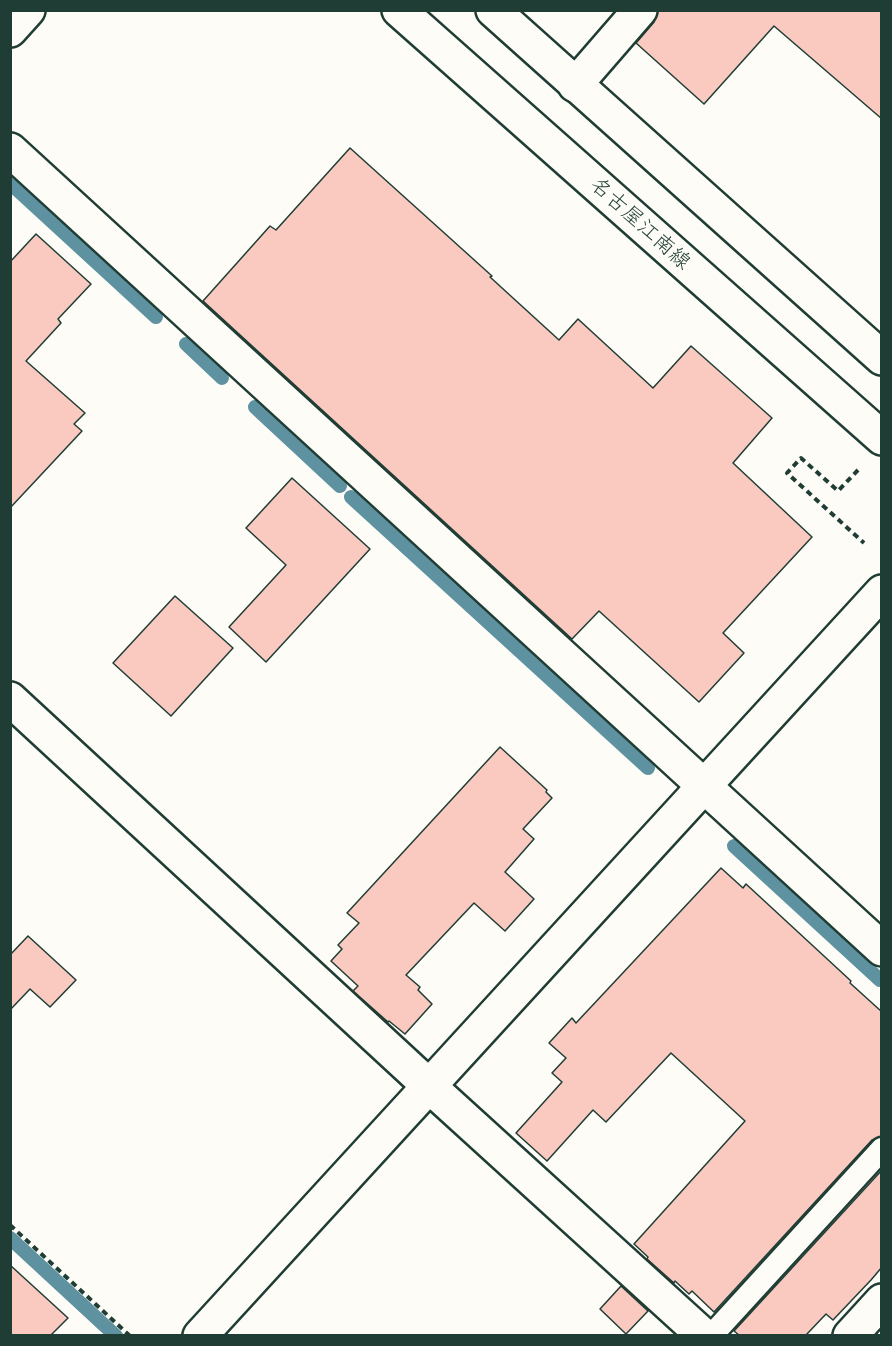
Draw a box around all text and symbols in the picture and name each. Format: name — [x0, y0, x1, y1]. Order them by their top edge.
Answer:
street label: 名古屋江南線 — [585, 172, 695, 276]

